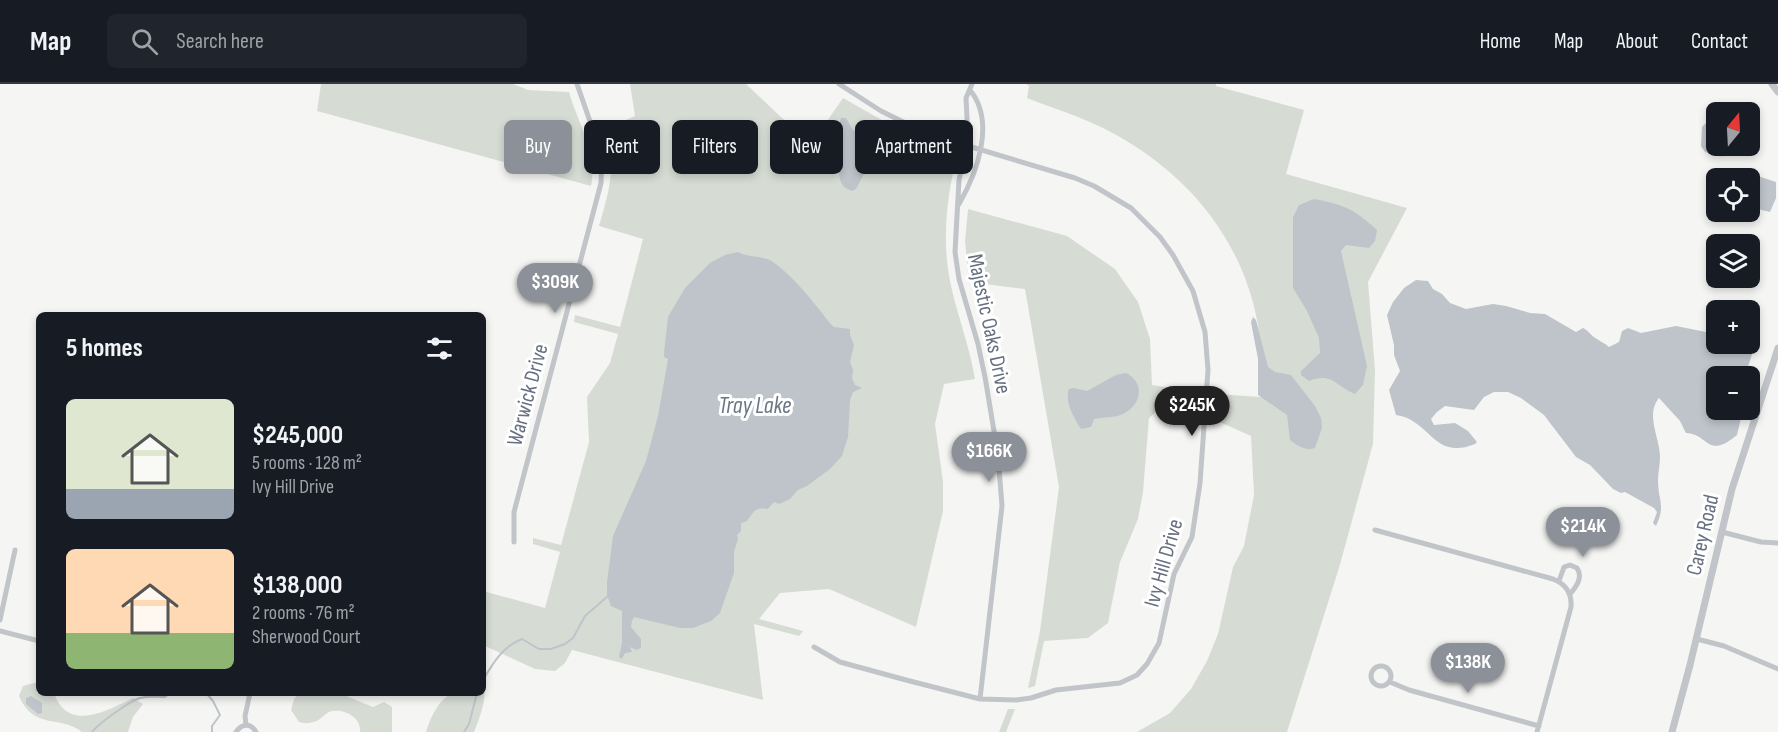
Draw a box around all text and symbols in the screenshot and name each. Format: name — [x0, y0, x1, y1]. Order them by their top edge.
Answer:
search box — [107, 14, 527, 68]
text: Map — [30, 25, 71, 58]
icon: search — [128, 25, 161, 58]
text: Search here — [176, 28, 264, 55]
text: Home — [1480, 29, 1521, 54]
text: Map — [1554, 29, 1583, 54]
text: About — [1616, 29, 1658, 54]
text: Contact — [1691, 29, 1748, 54]
north arrow — [1706, 102, 1760, 156]
map controls — [1706, 102, 1760, 420]
chip: Buy — [504, 120, 572, 174]
chip: Rent — [584, 120, 660, 174]
chip: Filters — [672, 120, 758, 174]
chip: New — [770, 120, 843, 174]
chip: Apartment — [855, 120, 973, 174]
button: locate — [1706, 168, 1760, 222]
button: layers — [1706, 234, 1760, 288]
street label: Majestic Oaks Drive — [961, 252, 1017, 396]
pin: $309K — [513, 263, 597, 314]
text: $309K — [531, 270, 579, 294]
button: + — [1706, 300, 1760, 354]
icon: filters — [423, 332, 456, 365]
text: 5 homes — [66, 333, 143, 364]
street label: Warwick Drive — [501, 341, 555, 449]
button: − — [1706, 366, 1760, 420]
pin: $245K — [1150, 386, 1234, 437]
water label: Tray Lake — [719, 391, 791, 420]
text: $245K — [1169, 393, 1215, 417]
text: $245,000 — [252, 420, 343, 451]
icon: home — [114, 423, 186, 495]
pin: $166K — [947, 432, 1031, 483]
text: $166K — [966, 439, 1012, 463]
text: 5 rooms · 128 m² — [252, 451, 362, 475]
text: Ivy Hill Drive — [252, 475, 334, 499]
street label: Carey Road — [1681, 492, 1725, 578]
pin: $214K — [1541, 507, 1625, 558]
text: $214K — [1560, 514, 1606, 538]
street label: Ivy Hill Drive — [1139, 516, 1189, 610]
text: $138,000 — [252, 570, 342, 601]
icon: home — [114, 573, 186, 645]
text: 2 rooms · 76 m² — [252, 601, 355, 625]
text: Sherwood Court — [252, 625, 361, 649]
pin: $138K — [1426, 643, 1510, 694]
text: $138K — [1445, 650, 1491, 674]

